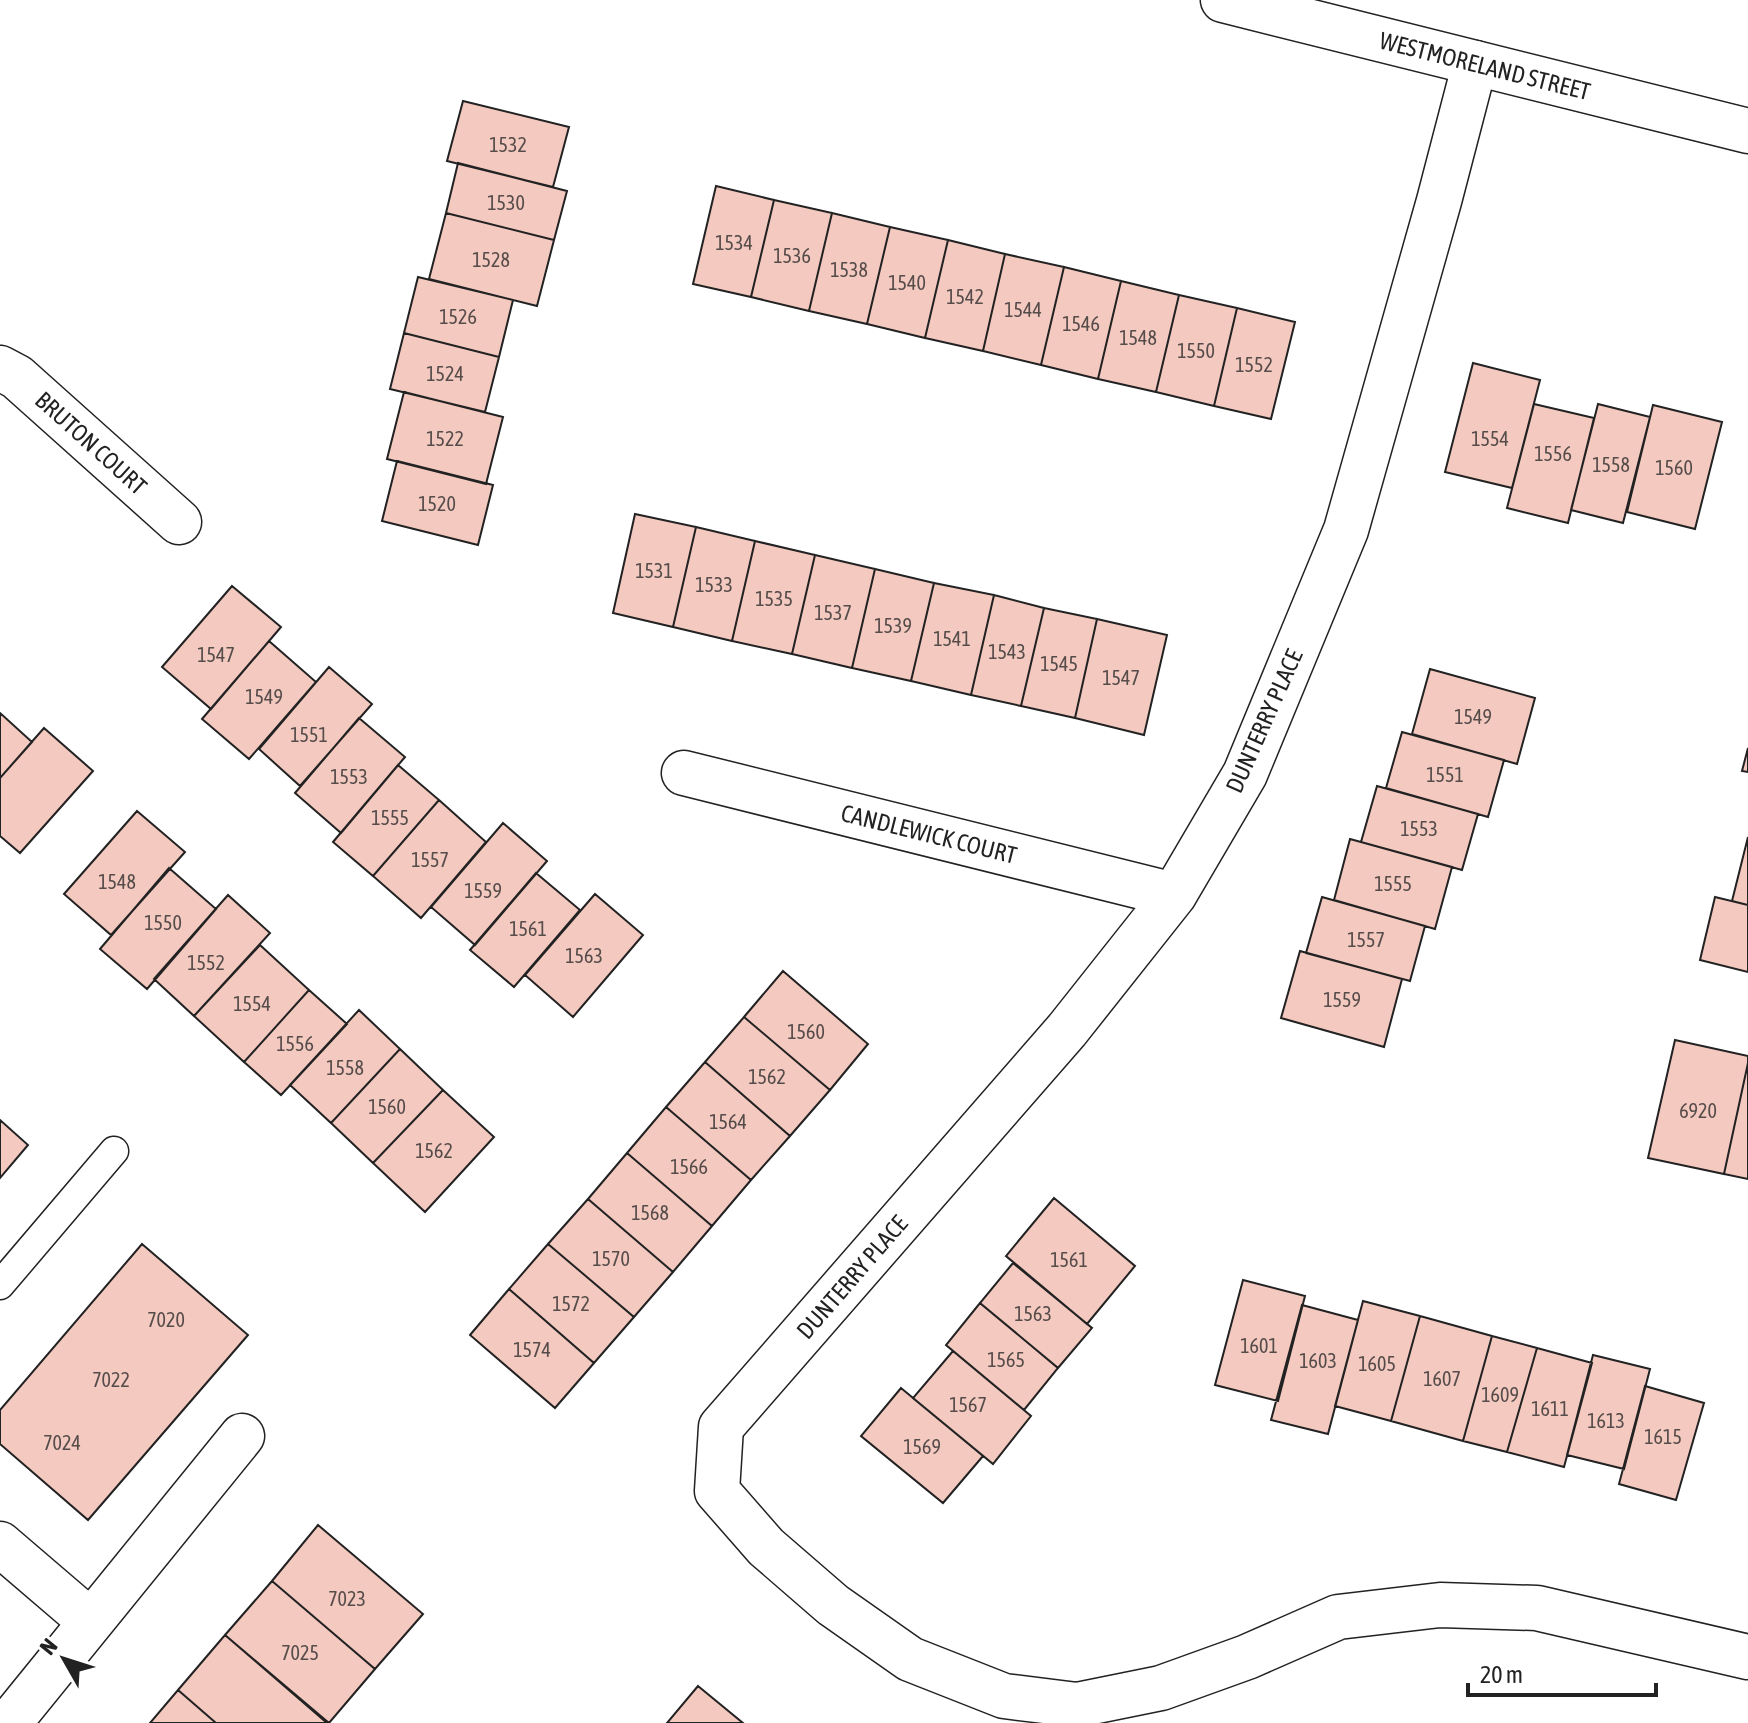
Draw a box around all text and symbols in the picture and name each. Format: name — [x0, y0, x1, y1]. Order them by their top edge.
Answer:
street label: WESTMORELAND STREET — [1377, 27, 1594, 105]
house number: 1532 — [489, 133, 527, 156]
house number: 1530 — [487, 191, 525, 214]
house number: 1534 — [715, 231, 753, 254]
house number: 1536 — [773, 244, 811, 267]
house number: 1528 — [472, 248, 510, 271]
house number: 1538 — [830, 258, 868, 281]
house number: 1540 — [888, 271, 926, 294]
house number: 1542 — [946, 285, 984, 308]
house number: 1544 — [1004, 298, 1042, 321]
house number: 1526 — [439, 305, 477, 328]
house number: 1546 — [1062, 312, 1100, 335]
house number: 1548 — [1119, 326, 1157, 349]
house number: 1550 — [1177, 339, 1215, 362]
house number: 1552 — [1235, 353, 1273, 376]
house number: 1524 — [426, 362, 464, 385]
street label: BRUTON COURT — [30, 386, 152, 500]
house number: 1522 — [426, 427, 464, 450]
house number: 1554 — [1471, 427, 1509, 450]
house number: 1556 — [1534, 442, 1572, 465]
house number: 1558 — [1592, 453, 1630, 476]
house number: 1560 — [1655, 456, 1693, 479]
house number: 1520 — [418, 492, 456, 515]
house number: 1531 — [635, 559, 673, 582]
house number: 1533 — [695, 573, 733, 596]
house number: 1535 — [755, 587, 793, 610]
house number: 1537 — [814, 601, 852, 624]
house number: 1539 — [874, 614, 912, 637]
house number: 1541 — [933, 627, 971, 650]
house number: 1543 — [988, 640, 1026, 663]
house number: 1547 — [197, 643, 235, 666]
street label: DUNTERRY PLACE — [1220, 645, 1308, 797]
house number: 1545 — [1040, 652, 1078, 675]
house number: 1547 — [1102, 666, 1140, 689]
house number: 1549 — [245, 685, 283, 708]
house number: 1549 — [1454, 705, 1492, 728]
house number: 1551 — [290, 723, 328, 746]
house number: 1551 — [1426, 763, 1464, 786]
house number: 1553 — [330, 765, 368, 788]
street label: CANDLEWICK COURT — [838, 799, 1020, 869]
house number: 1555 — [371, 806, 409, 829]
house number: 1553 — [1400, 817, 1438, 840]
house number: 1557 — [411, 848, 449, 871]
house number: 1548 — [98, 870, 136, 893]
house number: 1555 — [1374, 872, 1412, 895]
house number: 1559 — [464, 879, 502, 902]
house number: 1550 — [144, 911, 182, 934]
house number: 1561 — [509, 917, 547, 940]
house number: 1557 — [1347, 928, 1385, 951]
house number: 1563 — [565, 944, 603, 967]
house number: 1552 — [187, 951, 225, 974]
house number: 1559 — [1323, 988, 1361, 1011]
house number: 1554 — [233, 992, 271, 1015]
house number: 1560 — [787, 1020, 825, 1043]
house number: 1556 — [276, 1032, 314, 1055]
house number: 1558 — [326, 1056, 364, 1079]
house number: 1562 — [748, 1065, 786, 1088]
house number: 1560 — [368, 1095, 406, 1118]
house number: 6920 — [1679, 1099, 1717, 1122]
house number: 1564 — [709, 1110, 747, 1133]
house number: 1562 — [415, 1139, 453, 1162]
house number: 1566 — [670, 1155, 708, 1178]
house number: 1568 — [631, 1201, 669, 1224]
street label: DUNTERRY PLACE — [791, 1210, 913, 1344]
house number: 1570 — [592, 1247, 630, 1270]
house number: 1561 — [1050, 1248, 1088, 1271]
house number: 1572 — [552, 1292, 590, 1315]
house number: 1563 — [1014, 1302, 1052, 1325]
house number: 7020 — [147, 1308, 185, 1331]
house number: 1601 — [1240, 1334, 1278, 1357]
house number: 1574 — [513, 1338, 551, 1361]
house number: 1565 — [987, 1348, 1025, 1371]
house number: 1603 — [1299, 1349, 1337, 1372]
house number: 1605 — [1358, 1352, 1396, 1375]
house number: 1607 — [1423, 1367, 1461, 1390]
house number: 7022 — [92, 1368, 130, 1391]
house number: 1609 — [1481, 1383, 1519, 1406]
house number: 1567 — [949, 1393, 987, 1416]
house number: 1611 — [1531, 1397, 1569, 1420]
house number: 1613 — [1587, 1409, 1625, 1432]
house number: 1615 — [1644, 1425, 1682, 1448]
house number: 7024 — [43, 1431, 81, 1454]
house number: 1569 — [903, 1435, 941, 1458]
house number: 7023 — [328, 1587, 366, 1610]
north arrow — [24, 1619, 104, 1699]
text: N — [34, 1633, 63, 1660]
house number: 7025 — [281, 1641, 319, 1664]
scale bar — [1468, 1647, 1656, 1697]
text: 20 m — [1480, 1661, 1523, 1688]

